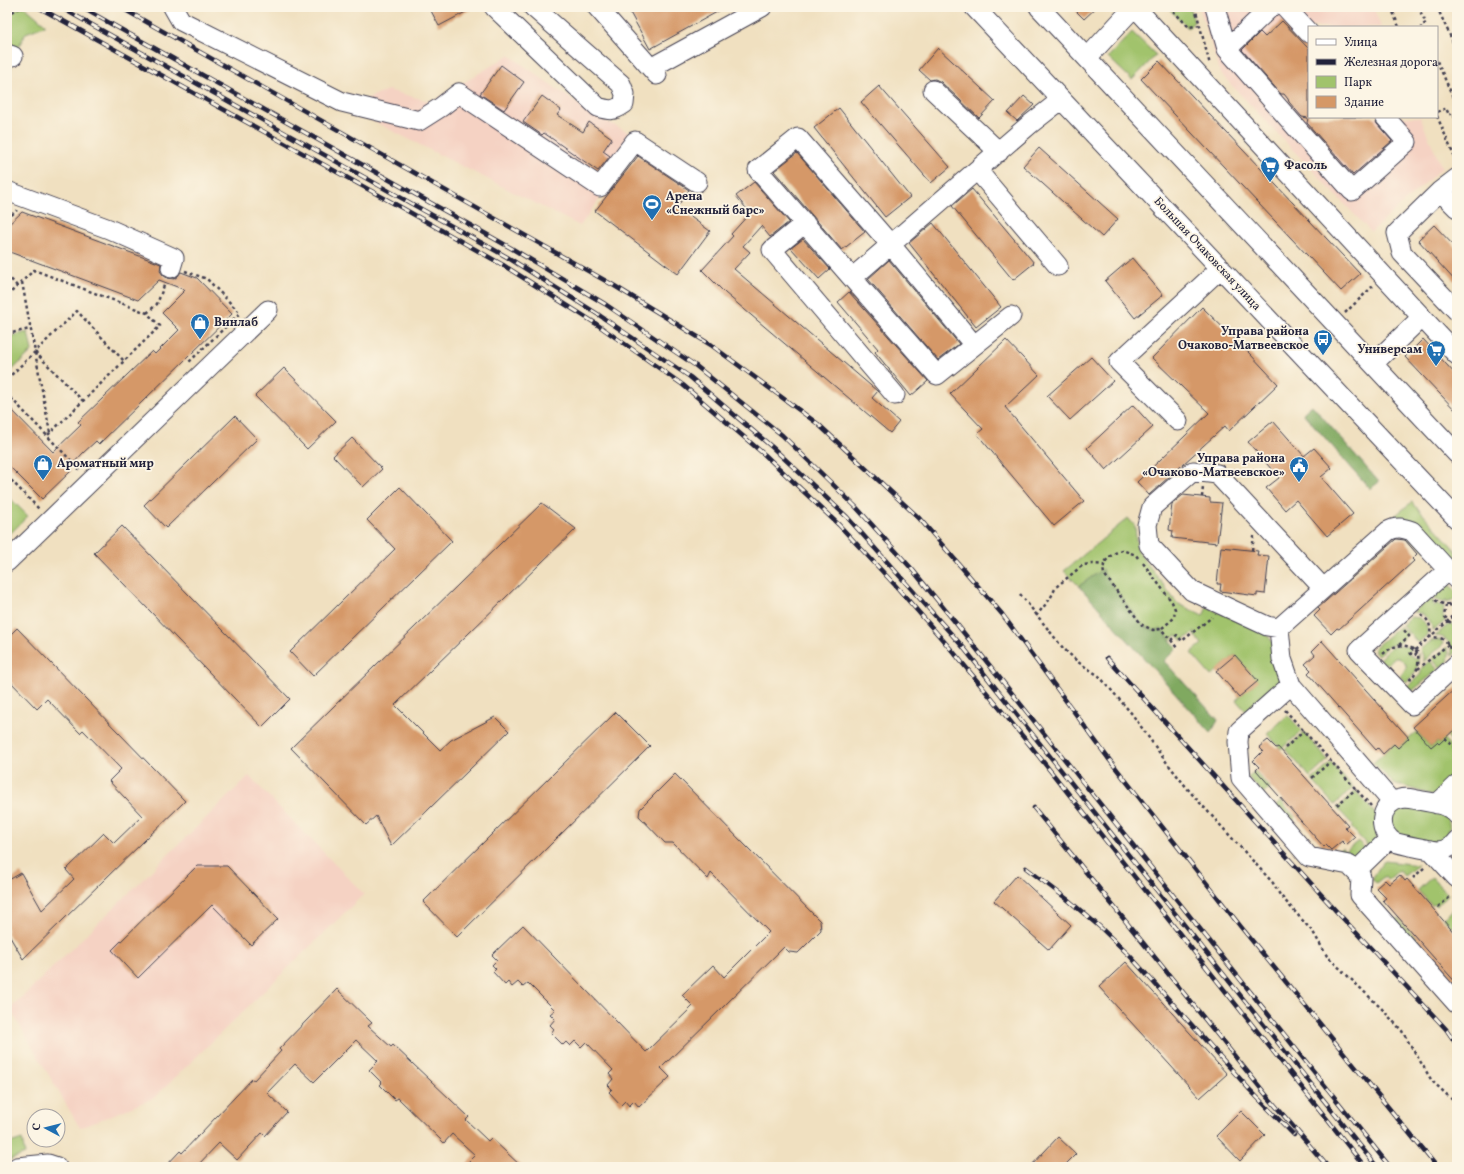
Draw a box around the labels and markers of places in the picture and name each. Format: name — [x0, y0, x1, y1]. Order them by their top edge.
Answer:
supermarket icon: Фасоль — [1259, 155, 1281, 183]
place label: Фасоль — [1284, 158, 1327, 174]
place label: Арена «Снежный барс» — [666, 189, 765, 219]
sports icon: Арена «Снежный барс» — [641, 193, 663, 221]
shop icon: Винлаб — [189, 312, 211, 340]
place label: Винлаб — [214, 315, 258, 331]
place label: Управа района Очаково-Матвеевское — [1178, 324, 1309, 354]
bus stop icon: Управа района Очаково-Матвеевское — [1312, 328, 1334, 356]
supermarket icon: Универсам — [1425, 339, 1447, 367]
place label: Универсам — [1358, 342, 1422, 358]
place label: Управа района «Очаково-Матвеевское» — [1142, 451, 1285, 481]
shop icon: Ароматный мир — [32, 453, 54, 481]
public building icon: Управа района «Очаково-Матвеевское» — [1288, 455, 1310, 483]
place label: Ароматный мир — [57, 456, 154, 472]

